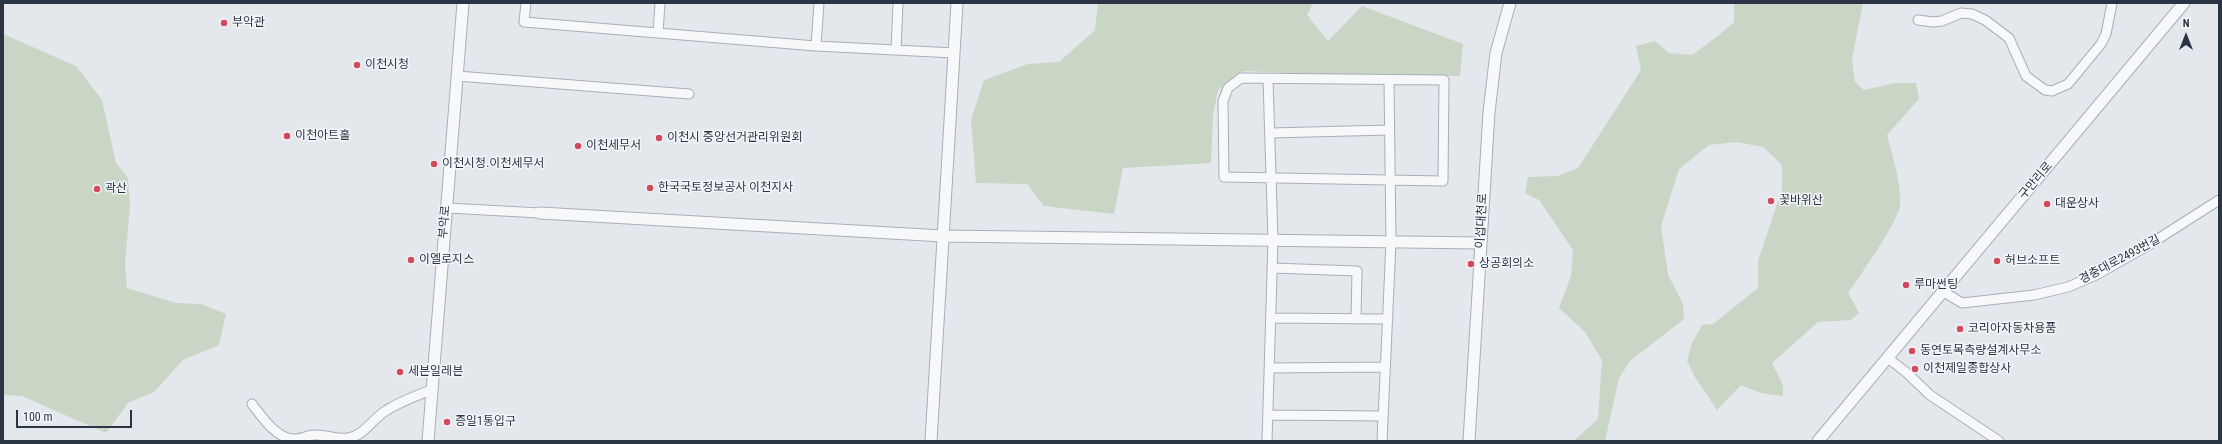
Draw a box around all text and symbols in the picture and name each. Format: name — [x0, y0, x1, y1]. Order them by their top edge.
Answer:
place label: 부악관 — [232, 16, 265, 30]
north arrow — [2166, 16, 2206, 56]
text: N — [2183, 17, 2189, 30]
marker: 부악관 — [219, 18, 229, 28]
place label: 이천시청 — [365, 58, 409, 72]
marker: 이천시청 — [352, 60, 362, 70]
place label: 이천아트홀 — [295, 129, 350, 143]
marker: 이천아트홀 — [282, 131, 292, 141]
place label: 이천시 중앙선거관리위원회 — [667, 131, 802, 145]
marker: 이천시 중앙선거관리위원회 — [654, 133, 664, 143]
place label: 이천세무서 — [586, 139, 641, 153]
marker: 이천세무서 — [573, 141, 583, 151]
place label: 이천시청.이천세무서 — [442, 157, 545, 171]
marker: 이천시청.이천세무서 — [429, 159, 439, 169]
street label: 구만리로 — [2016, 159, 2056, 203]
place label: 한국국토정보공사 이천지사 — [658, 181, 793, 195]
place label: 곽산 — [105, 182, 127, 196]
marker: 한국국토정보공사 이천지사 — [645, 183, 655, 193]
marker: 곽산 — [92, 184, 102, 194]
street label: 이섭대천로 — [1473, 193, 1491, 249]
place label: 꽃바위산 — [1779, 194, 1823, 208]
marker: 꽃바위산 — [1766, 196, 1776, 206]
place label: 대운상사 — [2055, 197, 2099, 211]
marker: 대운상사 — [2042, 199, 2052, 209]
street label: 부악로 — [436, 205, 454, 239]
street label: 경충대로2493번길 — [2077, 233, 2163, 287]
place label: 이엘로지스 — [419, 253, 474, 267]
place label: 허브소프트 — [2005, 254, 2060, 268]
marker: 이엘로지스 — [406, 255, 416, 265]
marker: 허브소프트 — [1992, 256, 2002, 266]
place label: 상공회의소 — [1479, 257, 1534, 271]
marker: 상공회의소 — [1466, 259, 1476, 269]
place label: 루마썬팅 — [1914, 278, 1958, 292]
marker: 루마썬팅 — [1901, 280, 1911, 290]
place label: 코리아자동차용품 — [1968, 322, 2056, 336]
marker: 코리아자동차용품 — [1955, 324, 1965, 334]
place label: 동연토목측량설계사무소 — [1920, 344, 2041, 358]
marker: 동연토목측량설계사무소 — [1907, 346, 1917, 356]
place label: 이천제일종합상사 — [1923, 362, 2011, 376]
marker: 이천제일종합상사 — [1910, 364, 1920, 374]
place label: 세븐일레븐 — [408, 365, 463, 379]
marker: 세븐일레븐 — [395, 367, 405, 377]
scale bar — [18, 402, 134, 428]
text: 100 m — [23, 410, 53, 424]
place label: 증일1통입구 — [455, 415, 516, 429]
marker: 증일1통입구 — [442, 417, 452, 427]

